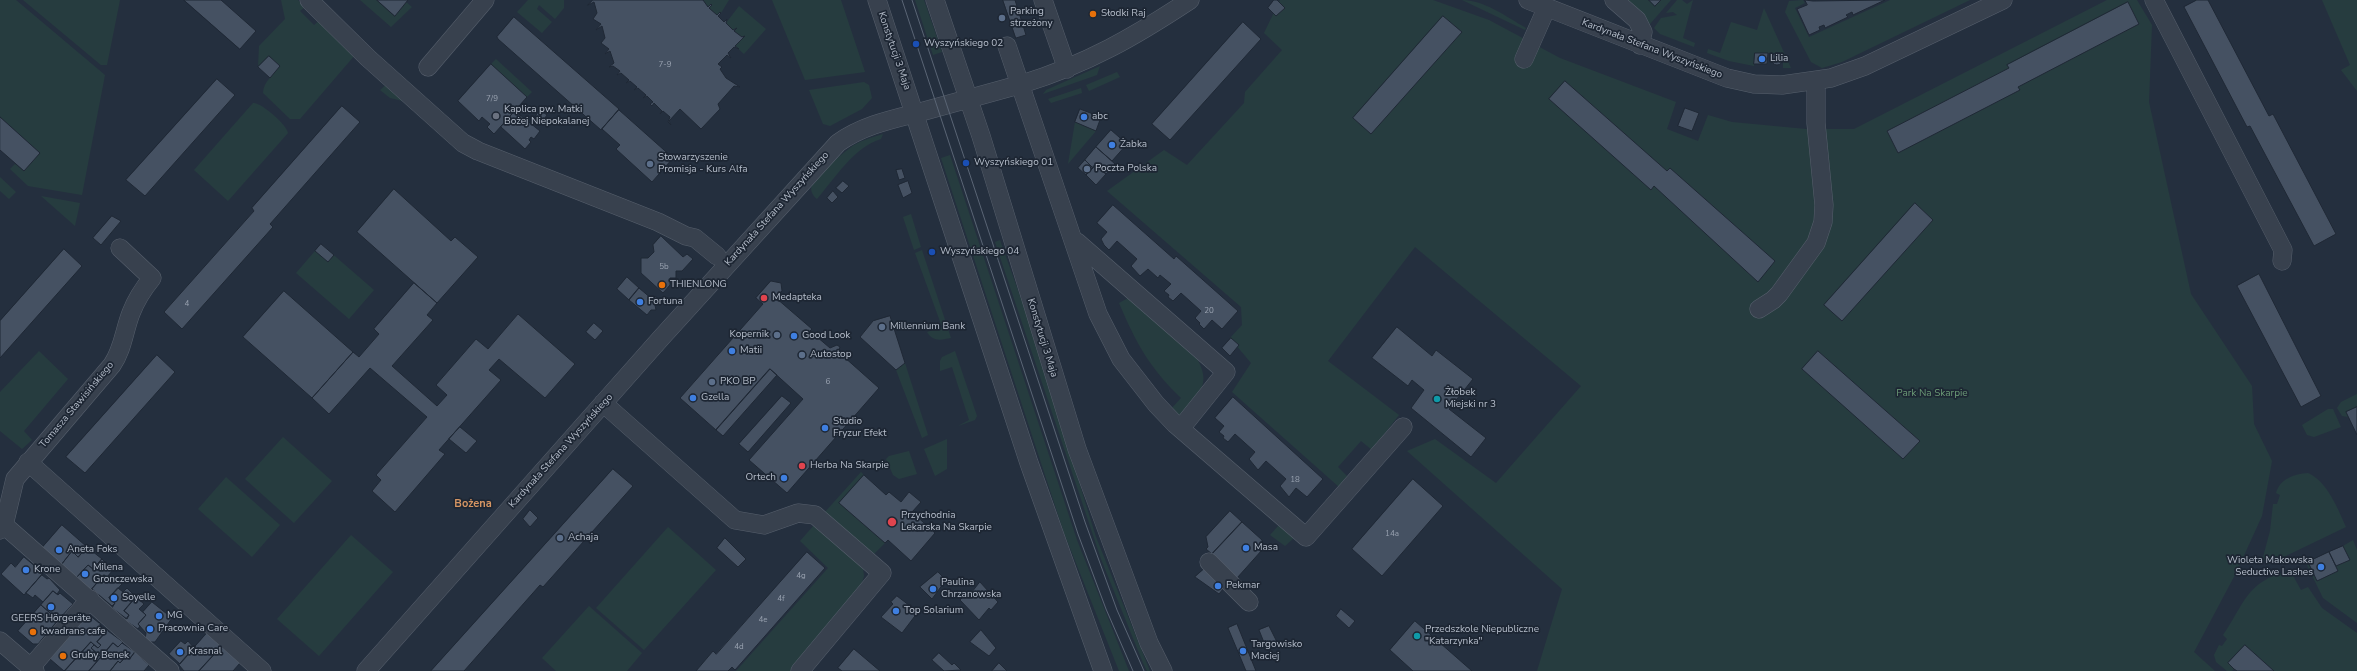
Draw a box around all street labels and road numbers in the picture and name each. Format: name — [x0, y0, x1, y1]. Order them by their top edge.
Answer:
street label: Konstytucji 3 Maja — [875, 10, 913, 92]
street label: Kardynała Stefana Wyszyńskiego — [1580, 17, 1724, 81]
street label: Kardynała Stefana Wyszyńskiego — [722, 149, 832, 269]
street label: Konstytucji 3 Maja — [1024, 297, 1060, 379]
street label: Tomasza Stawisińskiego — [37, 359, 117, 451]
street label: Kardynała Stefana Wyszyńskiego — [506, 391, 616, 511]

